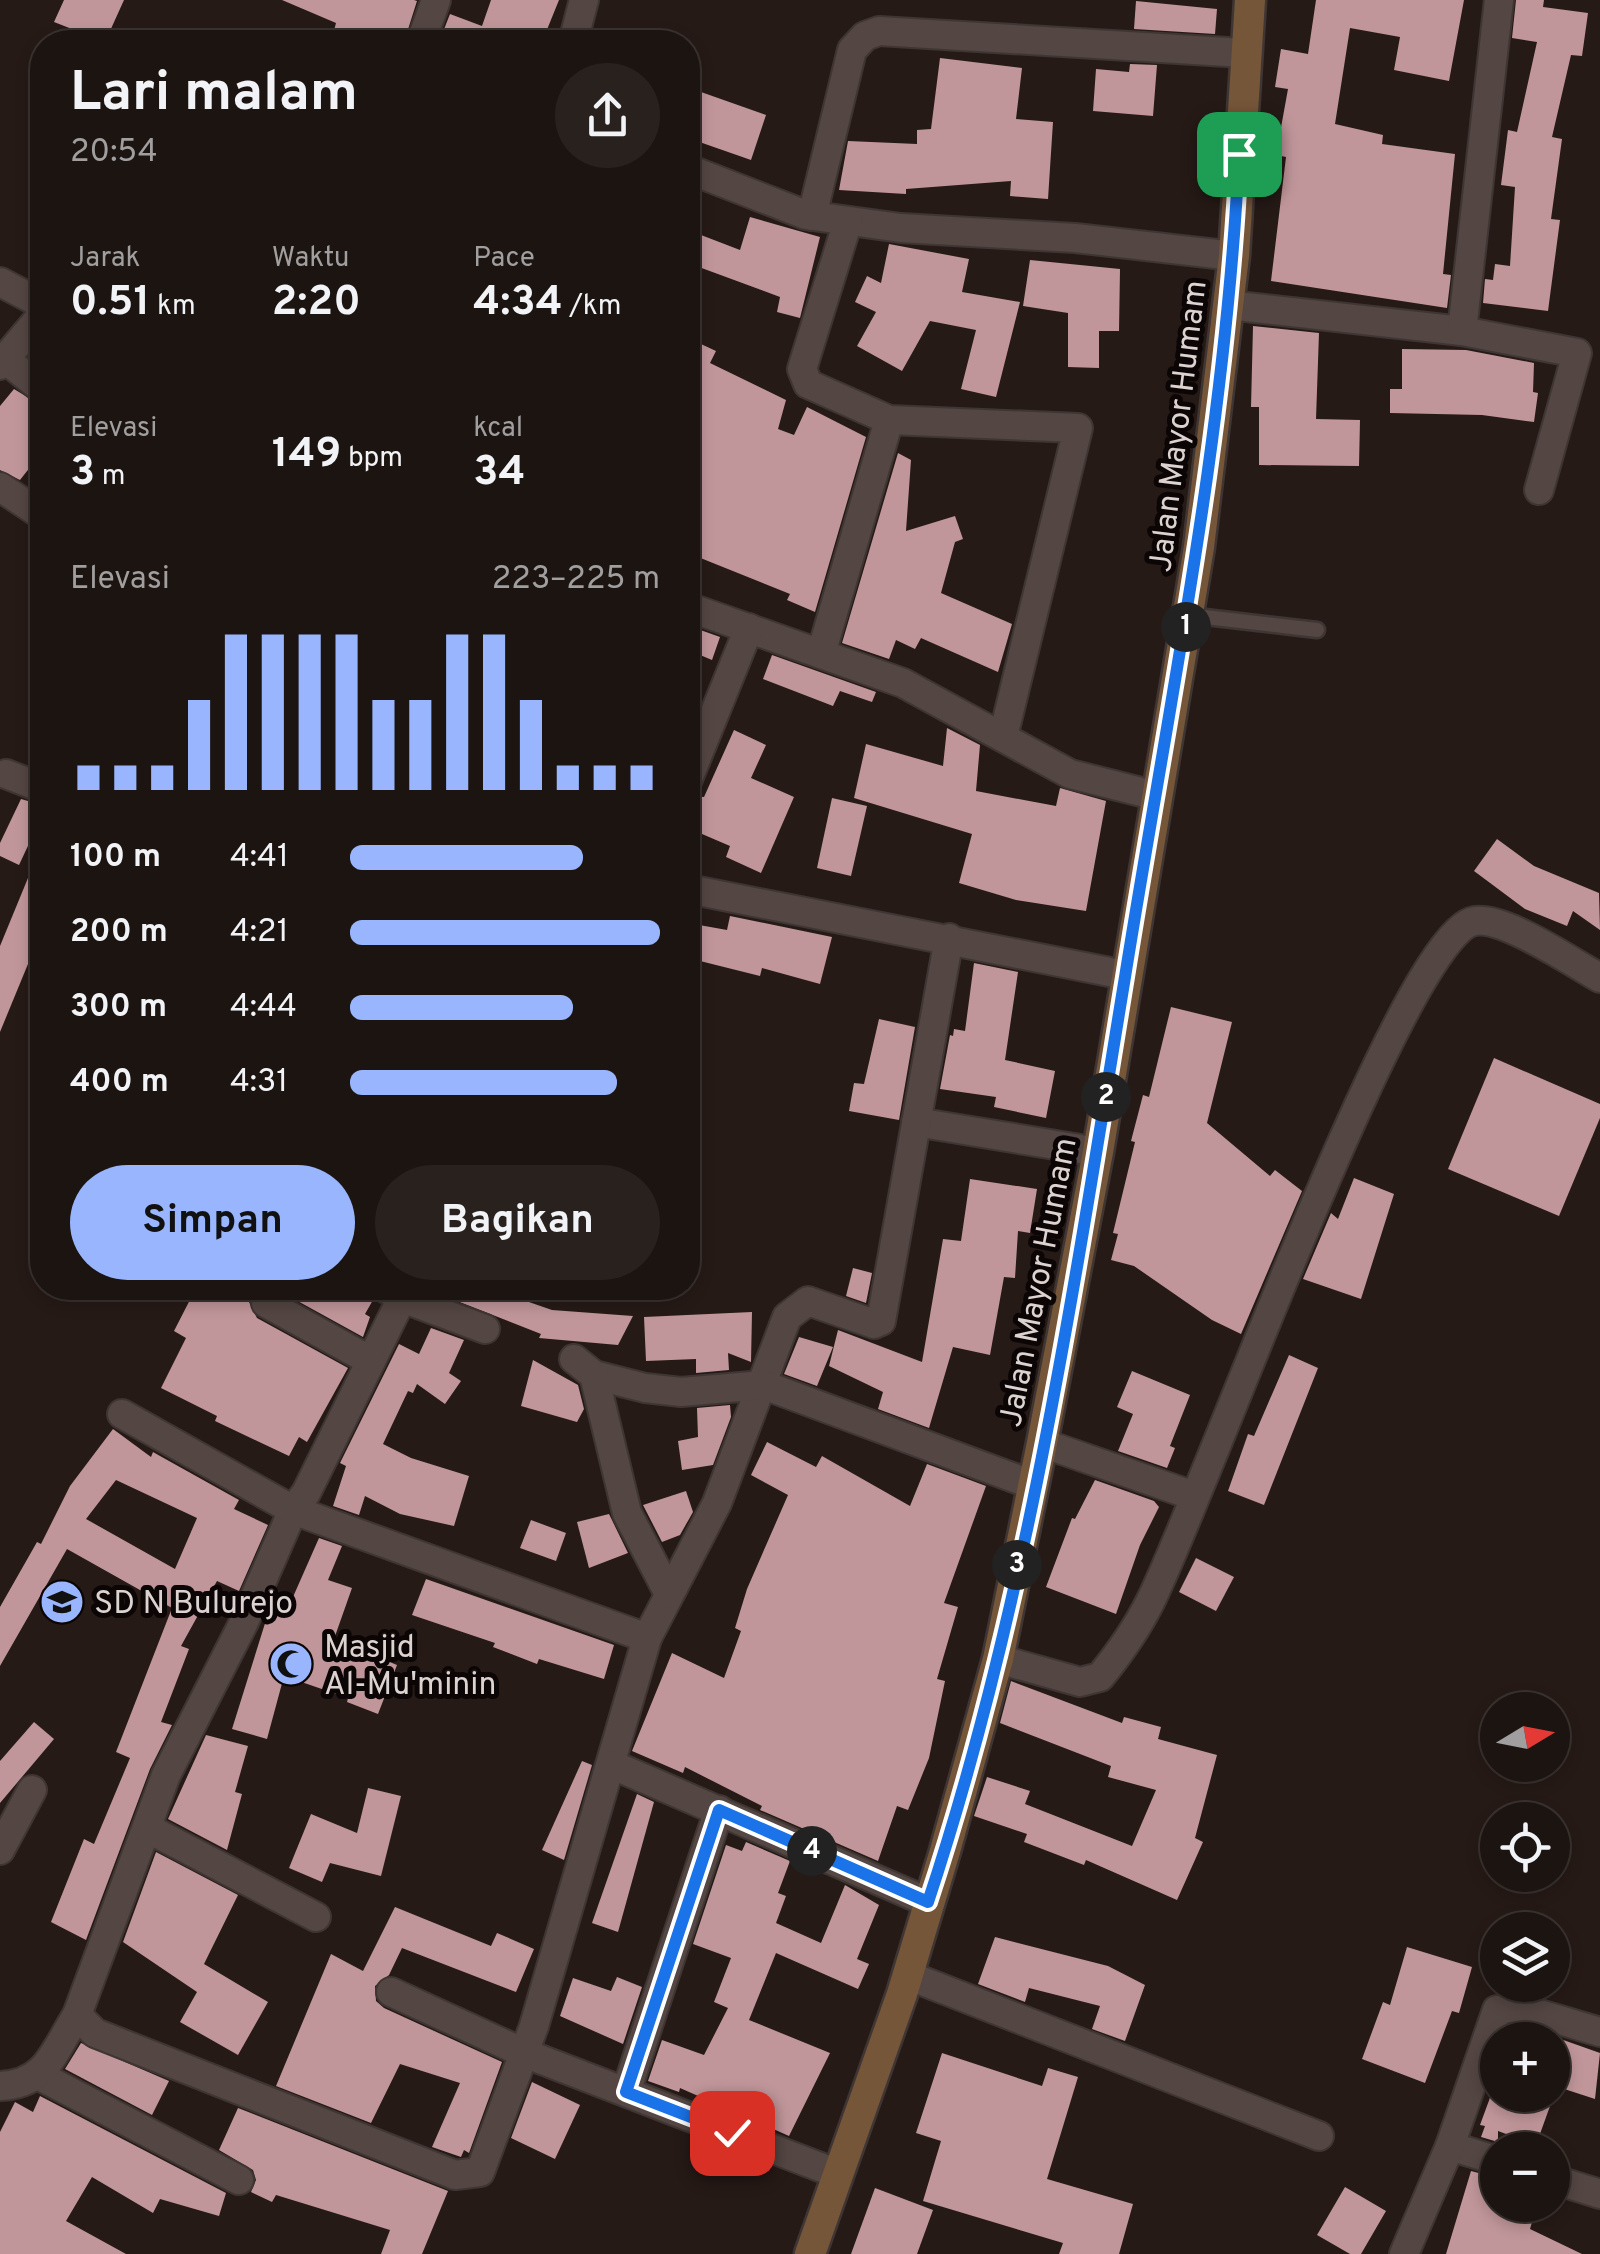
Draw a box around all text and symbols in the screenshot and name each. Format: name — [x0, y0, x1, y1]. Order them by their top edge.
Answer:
text: Lari malam — [70, 60, 358, 130]
button: share — [555, 63, 660, 168]
pin — [1197, 112, 1282, 197]
icon: arrive — [1212, 127, 1267, 182]
text: 20:54 — [70, 133, 158, 173]
text: Jarak — [70, 241, 140, 277]
text: Waktu — [272, 241, 349, 277]
text: Pace — [473, 241, 535, 277]
text: 0.51 — [70, 277, 150, 330]
text: 2:20 — [272, 277, 361, 330]
text: 4:34 — [473, 277, 563, 330]
street label: Jalan Mayor Humam — [1142, 278, 1218, 575]
text: km — [150, 289, 196, 325]
text: /km — [563, 289, 622, 325]
text: Elevasi — [70, 411, 157, 447]
text: kcal — [473, 411, 523, 447]
text: 149 — [272, 429, 341, 482]
text: bpm — [341, 441, 403, 477]
text: 3 — [70, 447, 95, 500]
text: 34 — [473, 447, 526, 500]
text: m — [95, 459, 125, 495]
text: Elevasi — [70, 560, 170, 600]
text: 223–225 m — [492, 560, 660, 600]
pin: 1 — [1161, 602, 1211, 652]
text: 1 — [1180, 609, 1192, 645]
text: 100 m — [70, 838, 161, 878]
text: 4:41 — [230, 838, 289, 878]
text: 200 m — [70, 913, 168, 953]
text: 4:21 — [230, 913, 289, 953]
text: 300 m — [70, 988, 167, 1028]
text: 4:44 — [230, 988, 297, 1028]
text: 400 m — [70, 1063, 169, 1103]
text: 4:31 — [230, 1063, 288, 1103]
pin: 2 — [1081, 1072, 1131, 1122]
text: 2 — [1097, 1079, 1115, 1115]
street label: Jalan Mayor Humam — [992, 1135, 1088, 1431]
button: Simpan — [70, 1165, 355, 1280]
button: Bagikan — [375, 1165, 660, 1280]
pin: 3 — [992, 1540, 1042, 1590]
text: 3 — [1009, 1547, 1025, 1583]
school or university icon: SD N Bulurejo — [39, 1579, 85, 1625]
place label: SD N Bulurejo — [94, 1585, 293, 1625]
place label: Masjid Al-Mu'minin — [324, 1629, 497, 1706]
mosque icon: Masjid Al-Mu'minin — [268, 1641, 314, 1687]
north arrow — [1480, 1692, 1570, 1782]
map controls — [1480, 1692, 1570, 2222]
button: locate — [1480, 1802, 1570, 1892]
pin: 4 — [787, 1826, 837, 1876]
text: 4 — [803, 1833, 821, 1869]
button: layers — [1480, 1912, 1570, 2002]
button: + — [1480, 2022, 1570, 2112]
pin — [690, 2091, 775, 2176]
icon: check — [705, 2106, 760, 2161]
button: − — [1480, 2132, 1570, 2222]

